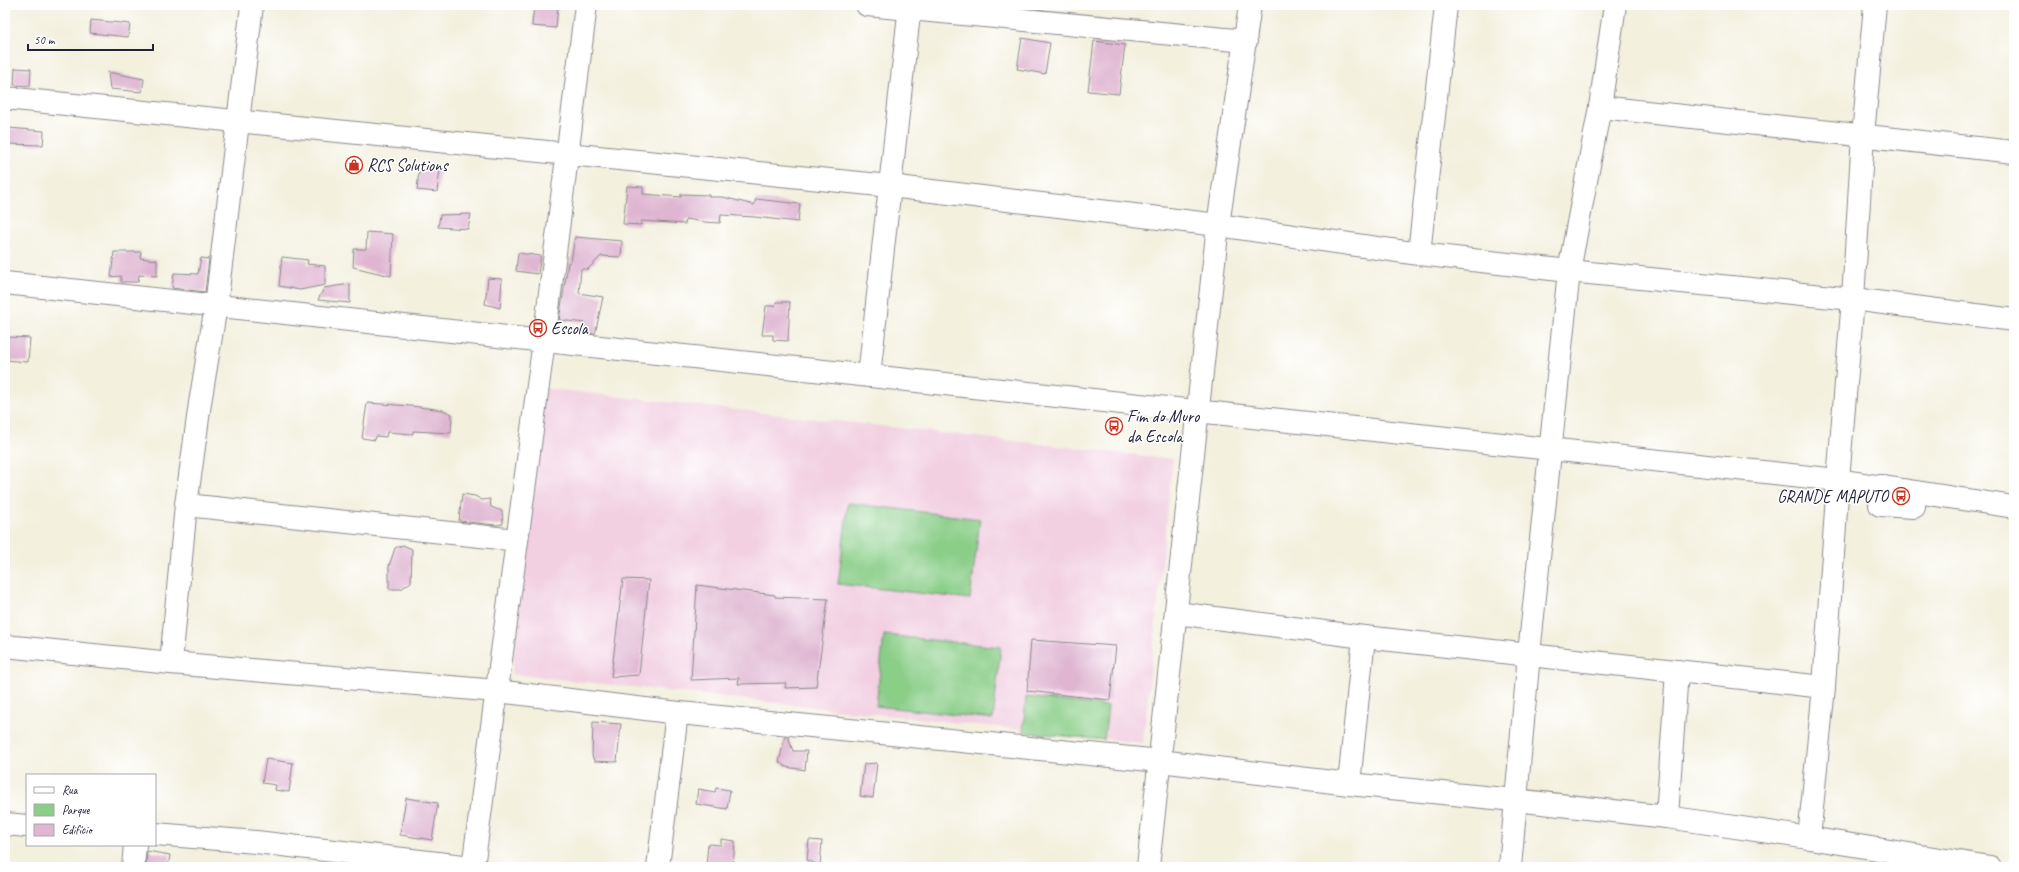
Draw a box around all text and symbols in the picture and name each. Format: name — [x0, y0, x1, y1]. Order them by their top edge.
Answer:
scale bar — [28, 26, 153, 52]
text: 50 m — [34, 32, 56, 48]
shop icon: RCS Solutions — [344, 155, 364, 175]
place label: RCS Solutions — [367, 155, 450, 176]
bus stop icon: Escola — [528, 318, 548, 338]
place label: Escola — [551, 318, 589, 339]
place label: Fim do Muro da Escola — [1127, 406, 1200, 447]
bus stop icon: Fim do Muro da Escola — [1104, 416, 1124, 436]
place label: GRANDE MAPUTO — [1777, 486, 1890, 507]
bus stop icon: GRANDE MAPUTO — [1891, 486, 1911, 506]
legend — [26, 774, 156, 846]
text: Rua — [62, 782, 79, 798]
text: Parque — [62, 802, 91, 818]
text: Edifício — [62, 822, 94, 838]

